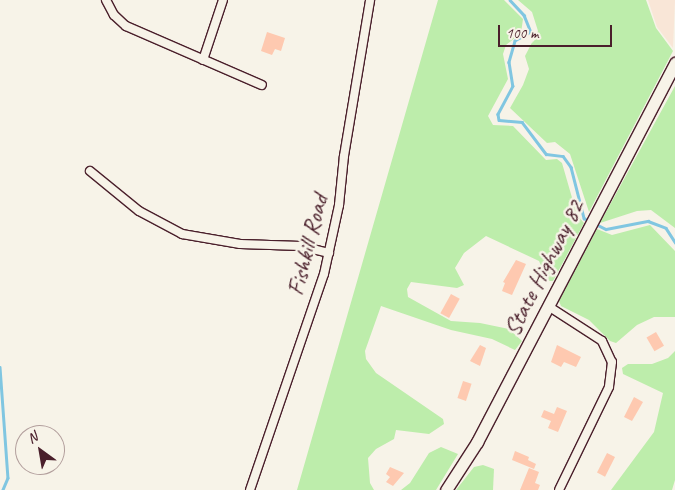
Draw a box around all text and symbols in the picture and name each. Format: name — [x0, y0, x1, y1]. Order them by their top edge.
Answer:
scale bar — [500, 15, 614, 47]
text: 100 m — [506, 24, 538, 43]
street label: Fishkill Road — [282, 192, 334, 298]
street label: State Highway 82 — [498, 196, 590, 340]
north arrow — [15, 425, 65, 475]
text: N — [24, 428, 40, 447]

